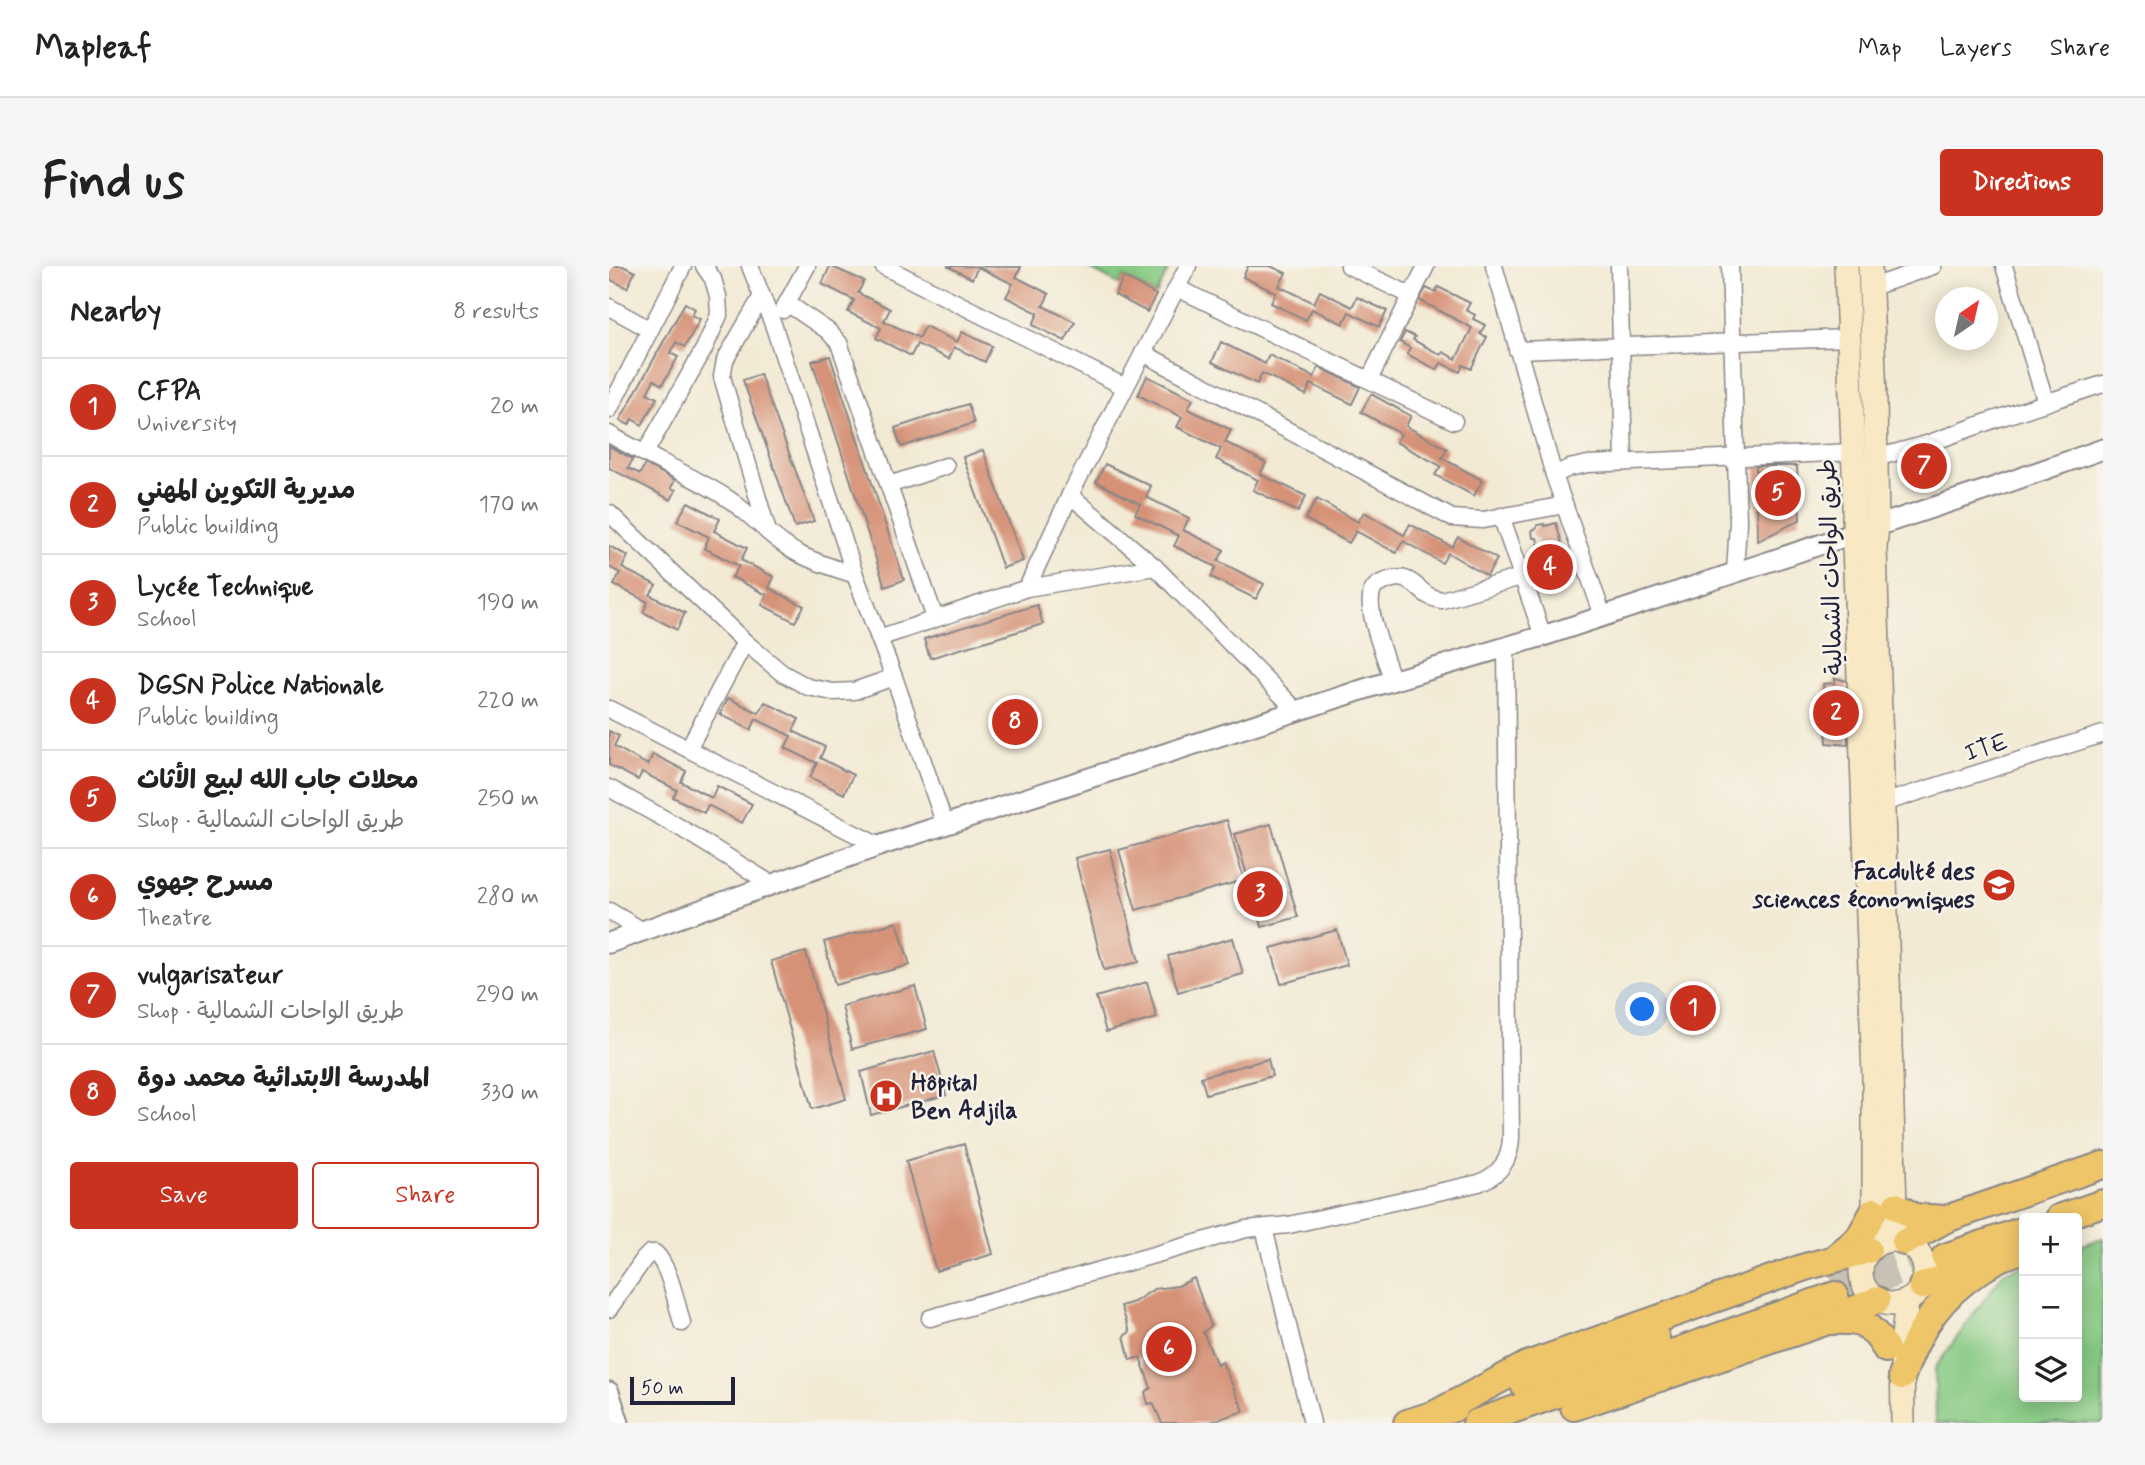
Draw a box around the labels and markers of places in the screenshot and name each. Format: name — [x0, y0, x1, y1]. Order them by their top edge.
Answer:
pin: 7 — [1901, 440, 1947, 492]
pin: 5 — [1755, 467, 1801, 519]
pin: 4 — [1527, 541, 1573, 593]
pin: 2 — [1813, 687, 1859, 739]
pin: 8 — [992, 696, 1038, 748]
place label: Facdulté des sciences économiques — [1752, 857, 1975, 916]
school or university icon: Facdulté des sciences économiques — [1980, 866, 2018, 904]
pin: 3 — [1237, 868, 1283, 920]
pin: 1 — [1670, 982, 1716, 1034]
place label: Hôpital Ben Adjila — [911, 1068, 1018, 1127]
hospital icon: Hôpital Ben Adjila — [867, 1077, 905, 1115]
pin: 6 — [1146, 1323, 1192, 1375]

